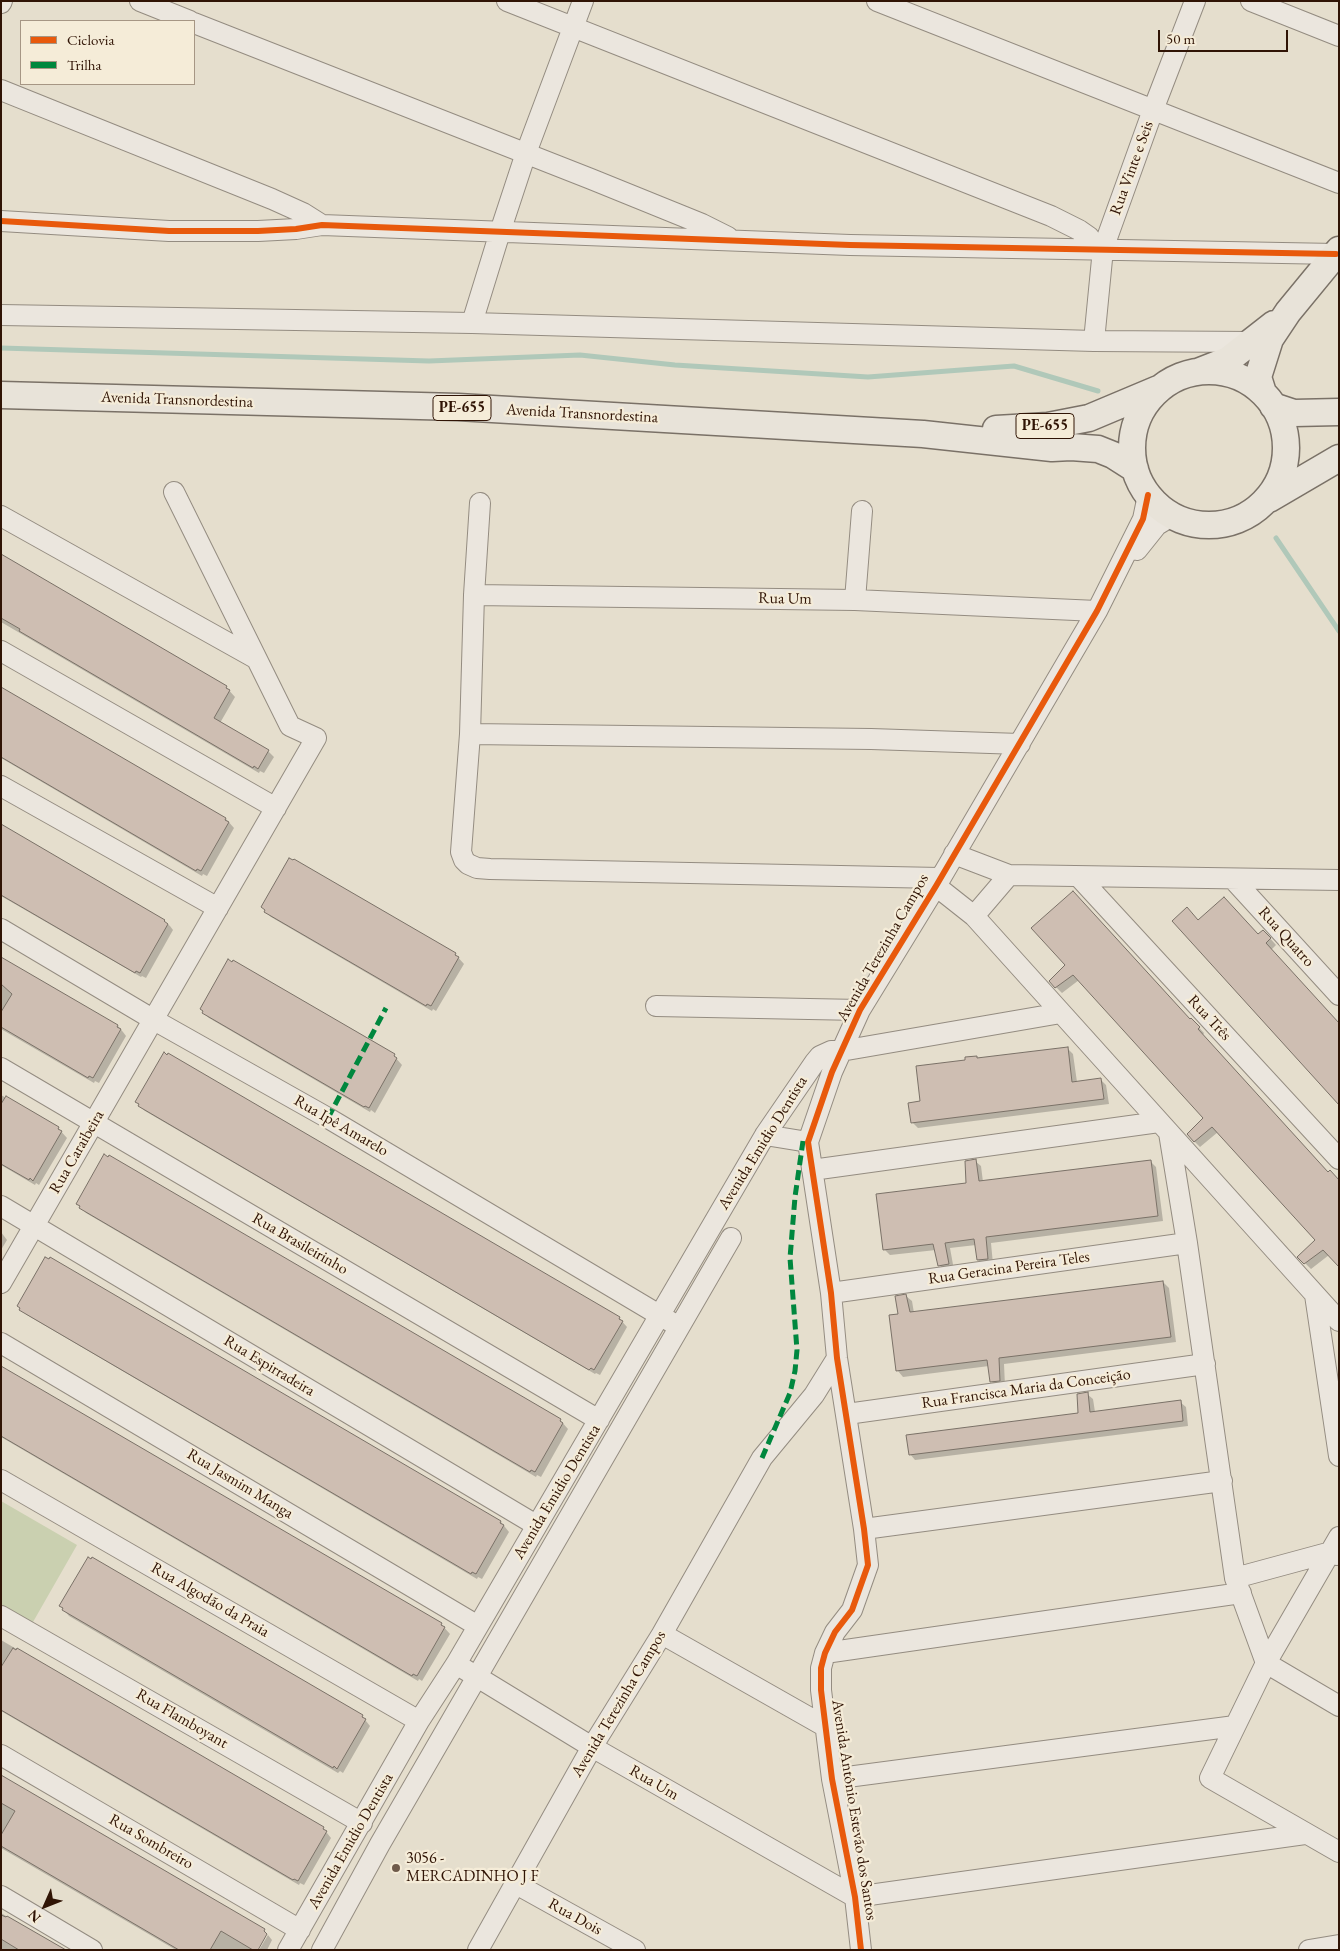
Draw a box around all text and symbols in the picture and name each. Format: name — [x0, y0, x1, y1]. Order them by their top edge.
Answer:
legend — [20, 20, 195, 85]
scale bar — [1160, 20, 1290, 52]
text: 50 m — [1166, 29, 1195, 48]
text: Ciclovia — [67, 30, 114, 49]
text: Trilha — [67, 55, 102, 74]
street label: Rua Vinte e Seis — [1106, 118, 1158, 218]
street label: Avenida Transnordestina — [101, 388, 253, 412]
road number: PE-655 — [433, 396, 491, 420]
street label: Avenida Transnordestina — [505, 400, 659, 428]
road number: PE-655 — [1016, 414, 1074, 438]
street label: Rua Um — [758, 589, 812, 609]
street label: Avenida Terezinha Campos — [833, 871, 933, 1025]
street label: Rua Quatro — [1254, 903, 1318, 971]
street label: Rua Três — [1183, 991, 1235, 1045]
street label: Avenida Emidio Dentista — [714, 1073, 812, 1213]
street label: Rua Ipê Amarelo — [290, 1091, 392, 1161]
street label: Rua Caraibeira — [45, 1107, 109, 1197]
street label: Rua Brasileirinho — [249, 1209, 351, 1279]
street label: Rua Geracina Pereira Teles — [927, 1247, 1091, 1289]
street label: Rua Espirradeira — [220, 1331, 318, 1401]
street label: Rua Francisca Maria da Conceição — [920, 1365, 1132, 1413]
street label: Avenida Emidio Dentista — [509, 1421, 605, 1563]
street label: Rua Jasmim Manga — [183, 1445, 297, 1523]
street label: Rua Algodão da Praia — [147, 1558, 273, 1642]
street label: Avenida Terezinha Campos — [568, 1627, 670, 1781]
street label: Rua Flamboyant — [133, 1685, 231, 1753]
street label: Avenida Antônio Estevão dos Santos — [827, 1698, 881, 1922]
street label: Rua Um — [626, 1761, 682, 1805]
street label: Avenida Emidio Dentista — [304, 1770, 398, 1912]
street label: Rua Sombreiro — [105, 1810, 197, 1874]
place label: 3056 - MERCADINHO J F — [406, 1849, 539, 1887]
marker: 3056 - MERCADINHO J F — [390, 1862, 402, 1874]
north arrow — [20, 1881, 70, 1931]
street label: Rua Dois — [545, 1894, 605, 1940]
text: N — [24, 1906, 45, 1927]

